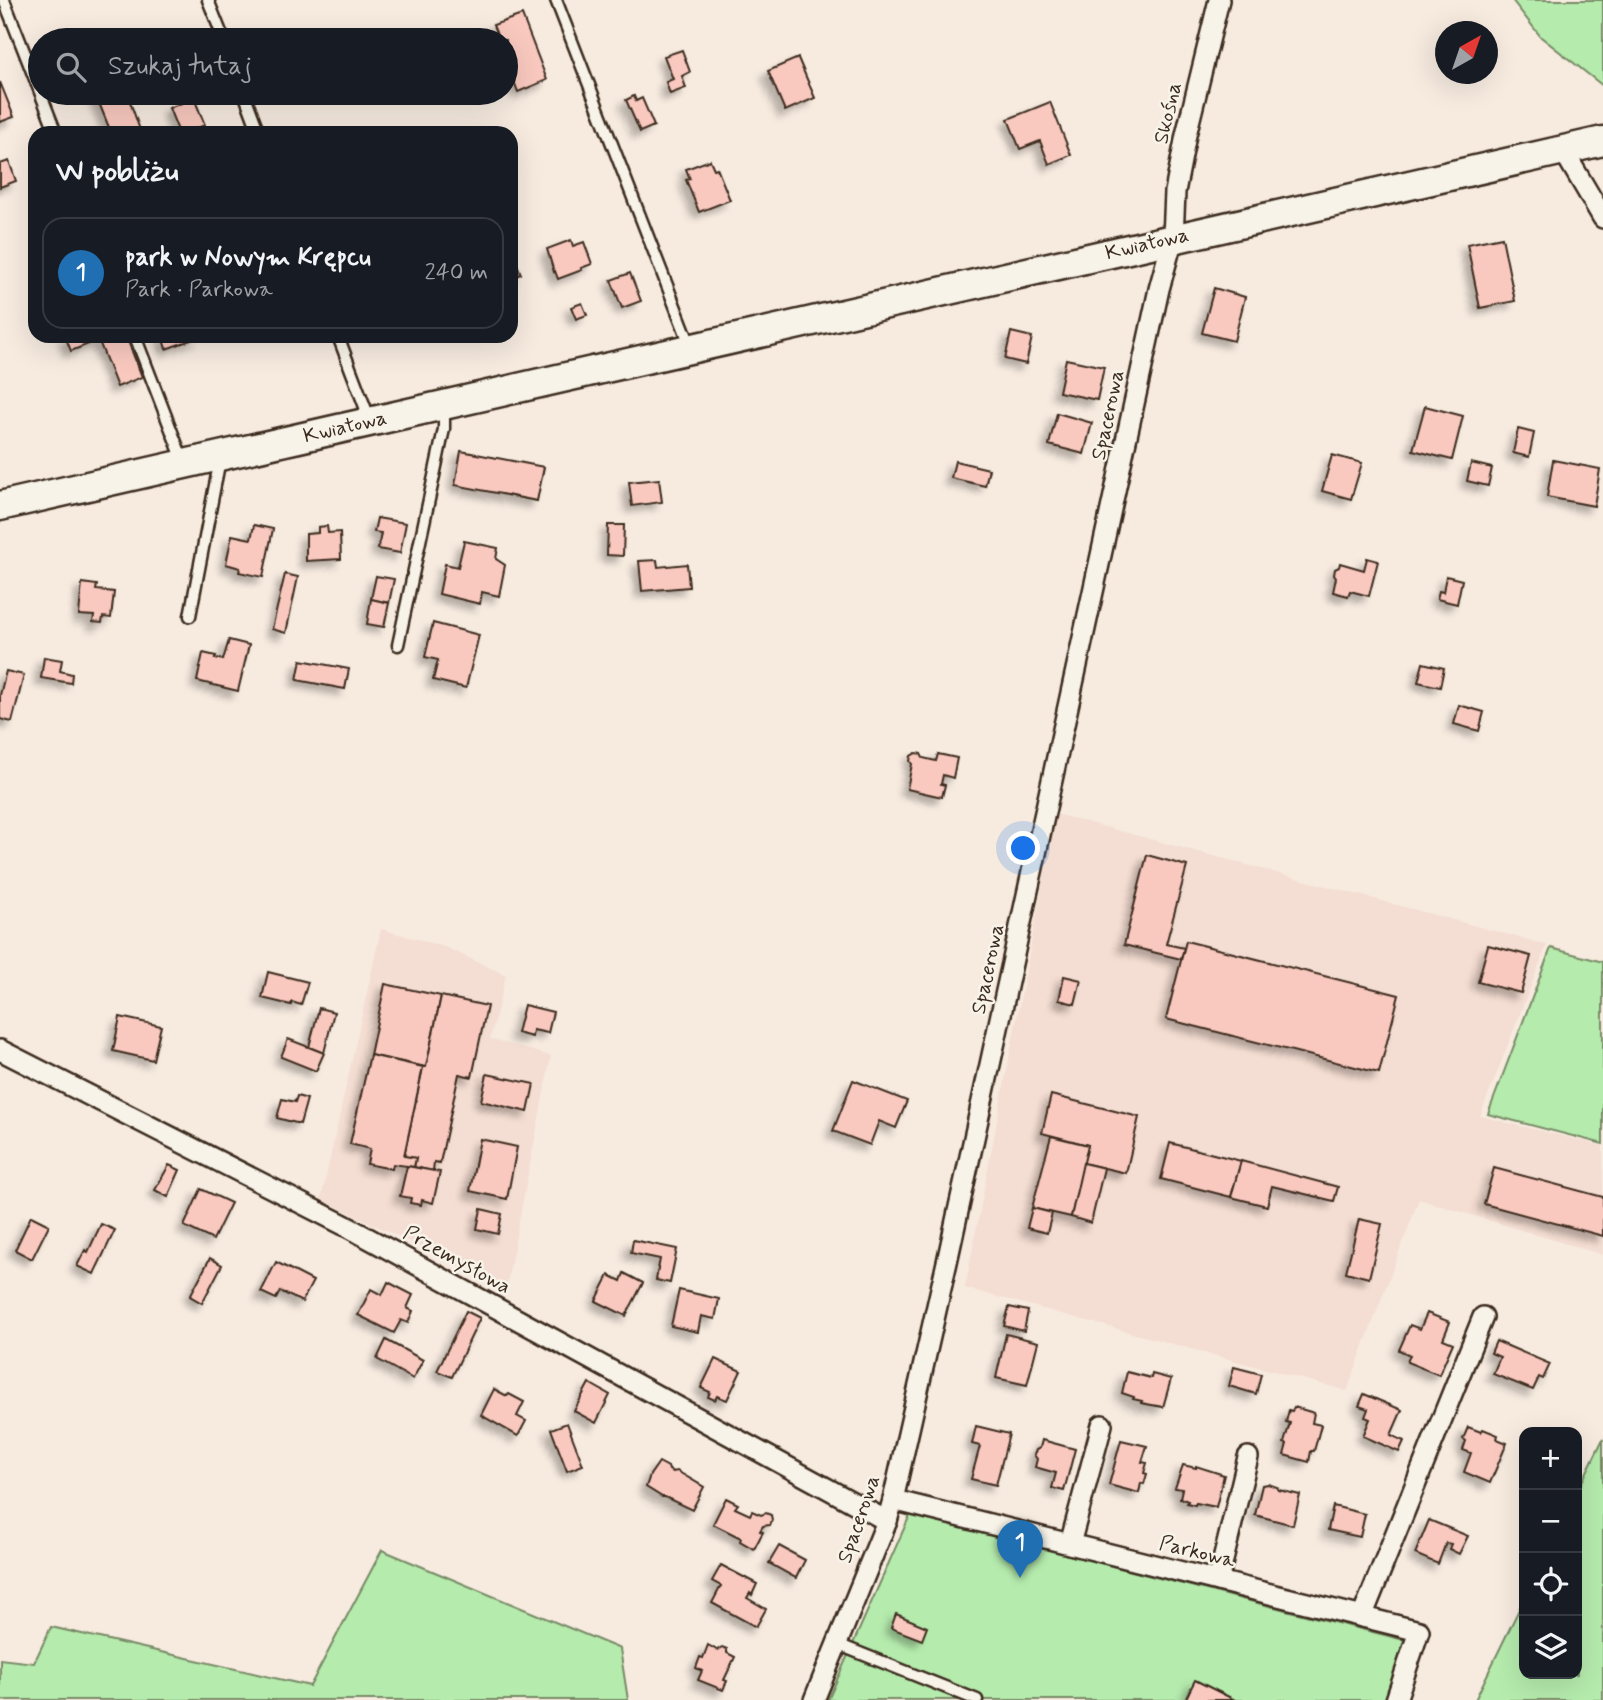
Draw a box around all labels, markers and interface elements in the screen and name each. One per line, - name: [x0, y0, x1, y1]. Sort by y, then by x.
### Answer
- north arrow: [1435, 21, 1498, 84]
- search box: [28, 28, 518, 105]
- icon: search: [52, 48, 90, 86]
- text: Szukaj tutaj: [108, 50, 252, 84]
- street label: Skośna: [1147, 79, 1189, 147]
- text: W pobliżu: [56, 152, 179, 191]
- street label: Kwiatowa: [1102, 221, 1192, 267]
- text: park w Nowym Krępcu: [125, 241, 371, 275]
- text: 1: [76, 258, 86, 288]
- text: 240 m: [424, 258, 488, 288]
- text: Park · Parkowa: [125, 275, 273, 305]
- street label: Spacerowa: [1085, 367, 1131, 463]
- street label: Kwiatowa: [300, 404, 390, 450]
- your location: [1006, 831, 1040, 865]
- street label: Spacerowa: [965, 921, 1011, 1017]
- street label: Przemysłowa: [398, 1219, 516, 1301]
- map controls: [1519, 1427, 1582, 1679]
- button: +: [1519, 1427, 1582, 1490]
- street label: Spacerowa: [831, 1471, 887, 1567]
- button: −: [1519, 1490, 1582, 1553]
- pin: 1: [997, 1520, 1043, 1578]
- street label: Parkowa: [1156, 1529, 1238, 1575]
- button: locate: [1519, 1553, 1582, 1616]
- button: layers: [1519, 1616, 1582, 1679]

